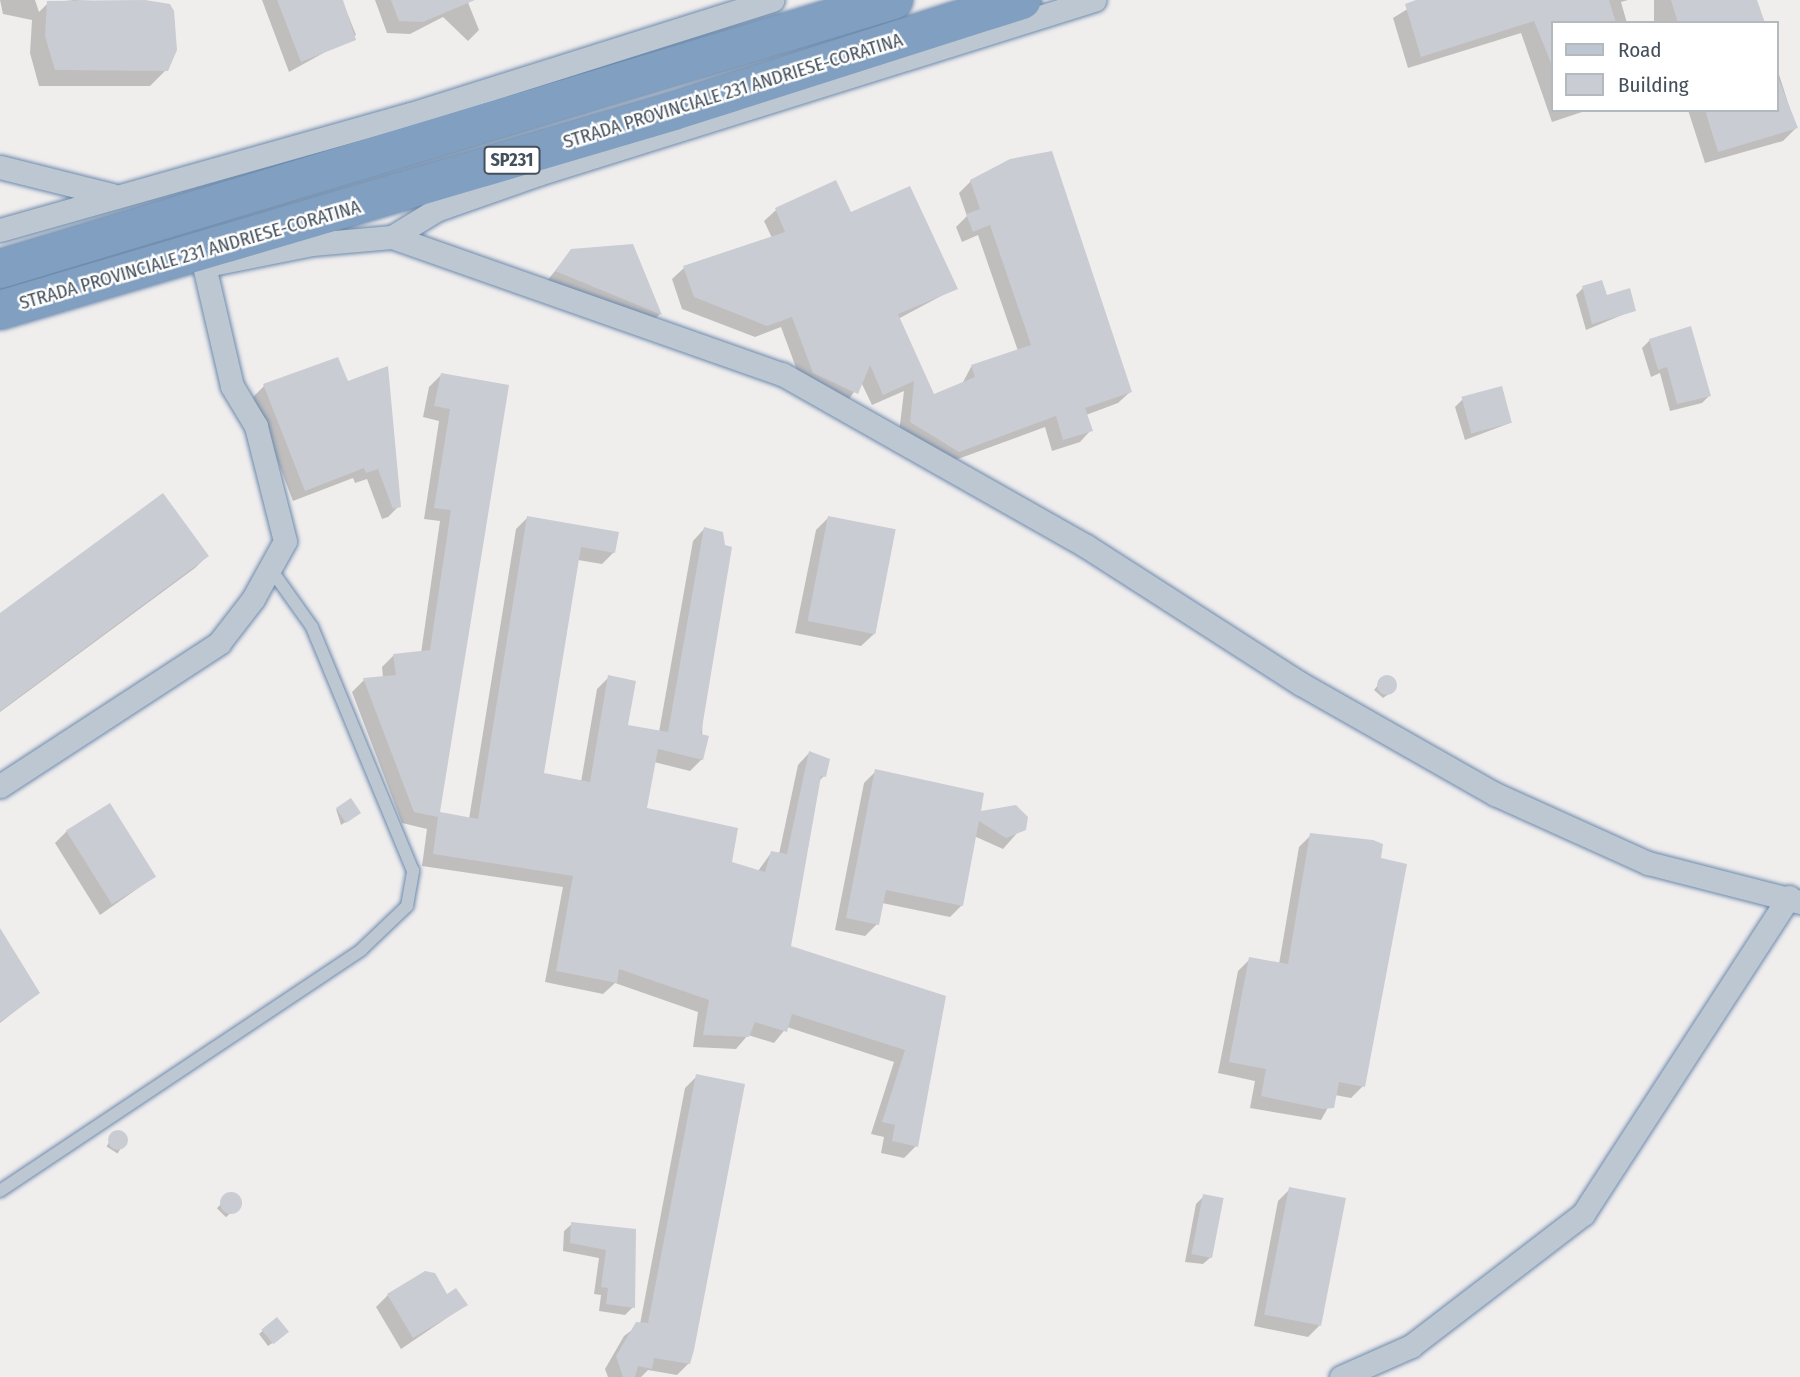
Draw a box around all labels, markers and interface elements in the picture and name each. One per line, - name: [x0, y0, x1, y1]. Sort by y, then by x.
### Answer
- legend: [1552, 21, 1779, 112]
- street label: STRADA PROVINCIALE 231 ANDRIESE-CORATINA: [560, 28, 906, 154]
- text: Road: [1618, 37, 1662, 63]
- text: Building: [1618, 72, 1689, 98]
- road number: SP231: [482, 146, 542, 174]
- street label: STRADA PROVINCIALE 231 ANDRIESE-CORATINA: [17, 195, 363, 315]

